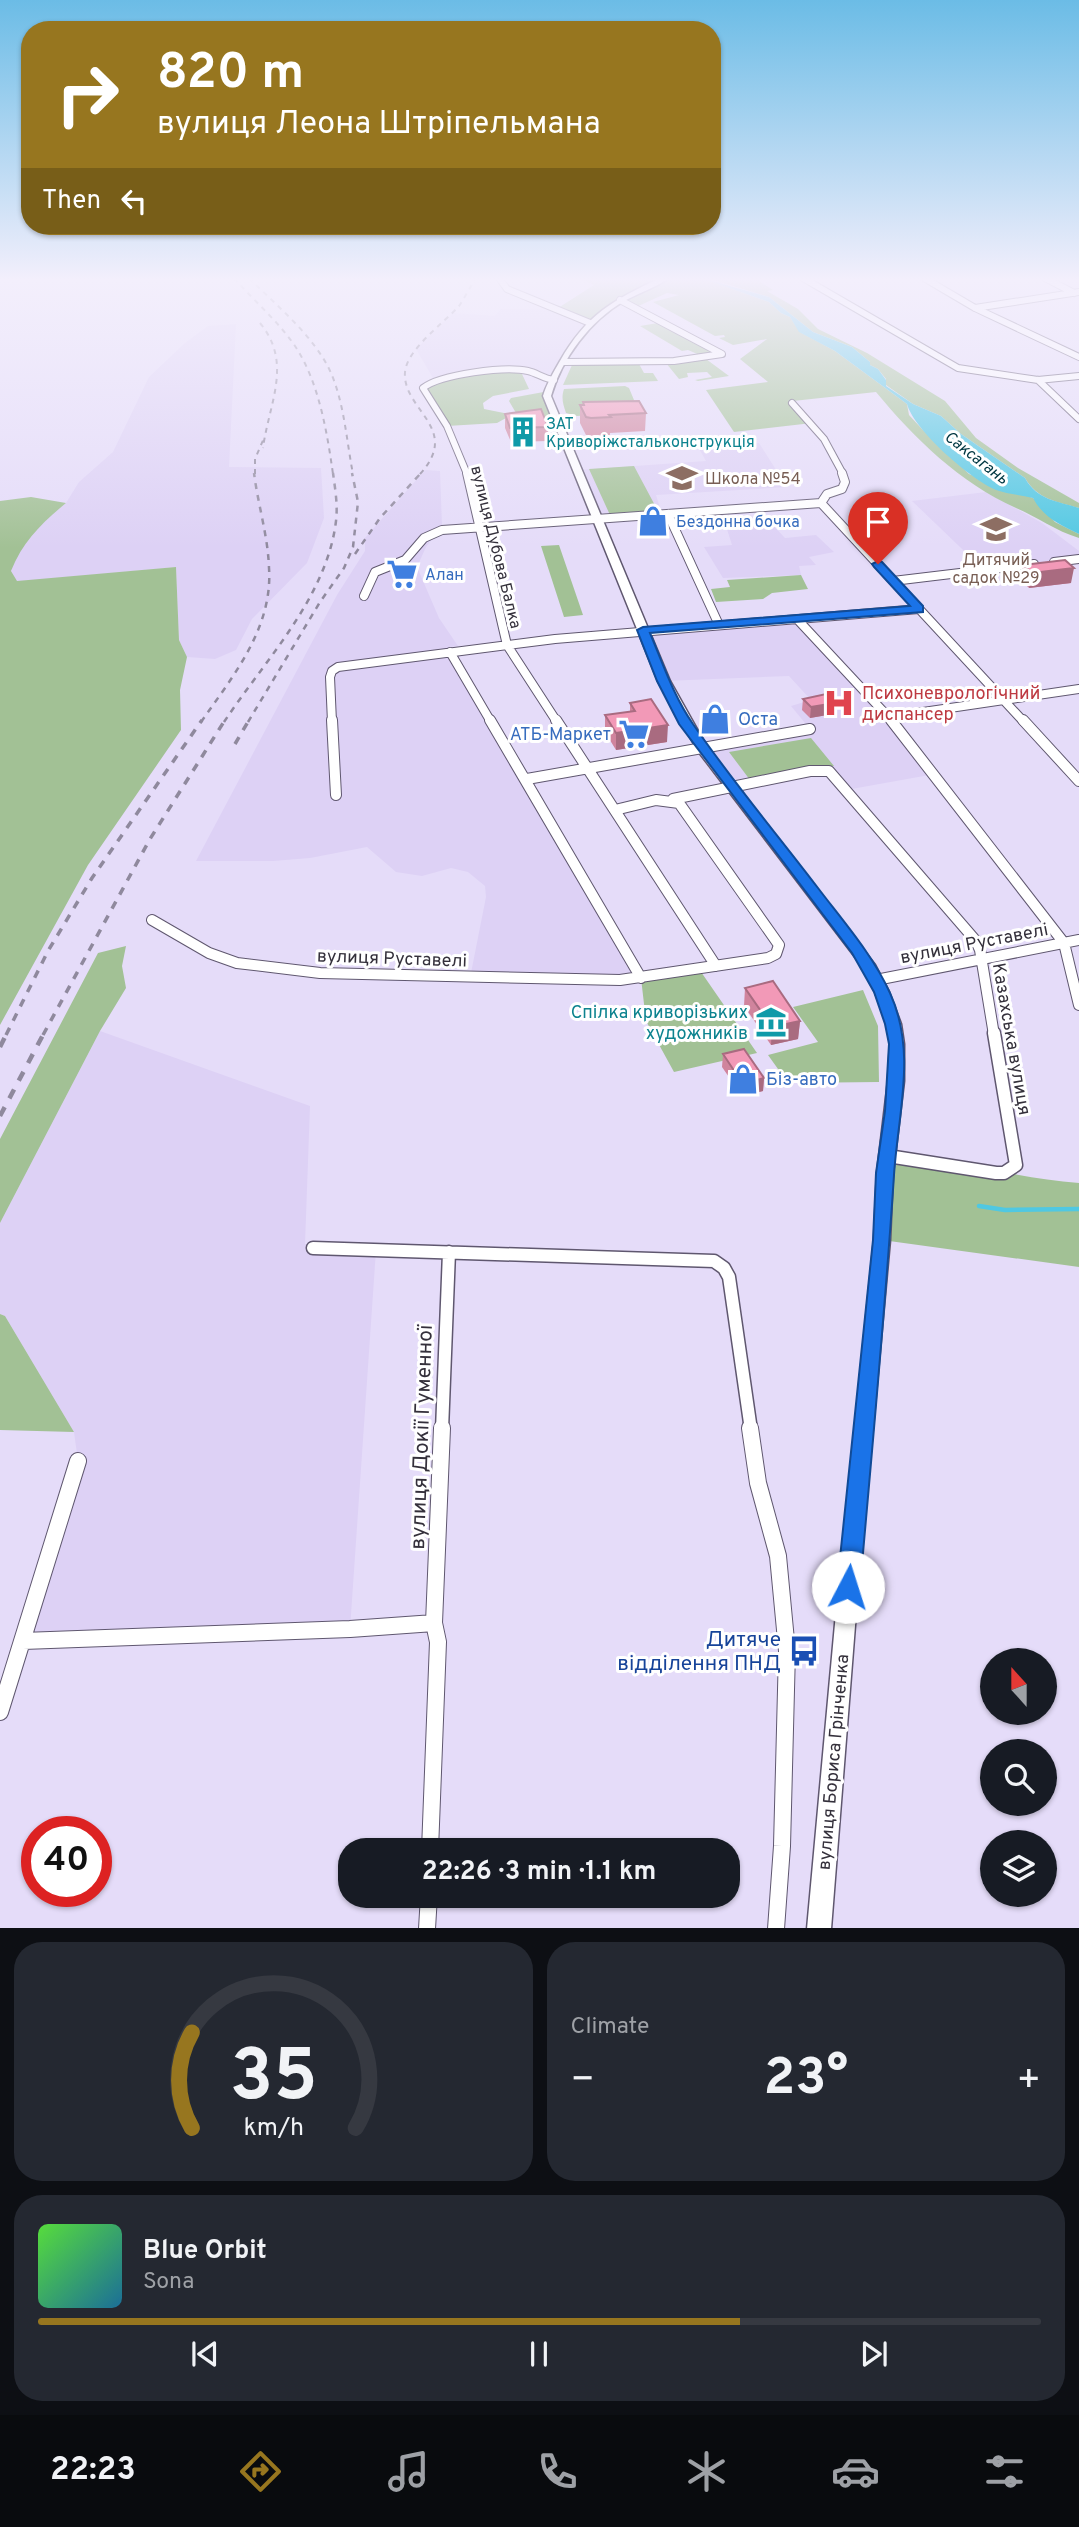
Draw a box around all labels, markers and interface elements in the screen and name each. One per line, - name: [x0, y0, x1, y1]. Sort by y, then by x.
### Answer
- text: 820 m: [157, 44, 304, 106]
- icon: right: [42, 49, 133, 140]
- text: вулиця Леона Штріпельмана: [157, 105, 601, 145]
- icon: left: [115, 182, 153, 220]
- text: Then: [42, 185, 101, 218]
- building icon: ЗАТ Криворіжстальконструкція: [506, 415, 540, 449]
- place label: ЗАТ Криворіжстальконструкція: [546, 415, 755, 453]
- water label: Саксагань: [940, 427, 1012, 490]
- school or university icon: Школа №54: [665, 461, 699, 495]
- street label: вулиця Дубова Балка: [465, 464, 525, 631]
- place label: Школа №54: [705, 470, 801, 490]
- pin: [848, 492, 908, 564]
- icon: arrive: [859, 503, 897, 541]
- shop icon: Бездонна бочка: [636, 504, 670, 538]
- school or university icon: Дитячий садок №29: [979, 512, 1013, 546]
- place label: Бездонна бочка: [676, 513, 800, 533]
- place label: Дитячий садок №29: [952, 551, 1040, 589]
- supermarket icon: Алан: [385, 557, 419, 591]
- place label: Алан: [425, 566, 464, 586]
- place label: Психоневрологічний диспансер: [862, 683, 1040, 727]
- hospital icon: Психоневрологічний диспансер: [822, 686, 856, 720]
- shop icon: Оста: [698, 702, 732, 736]
- place label: Оста: [738, 709, 778, 732]
- supermarket icon: АТБ-Маркет: [617, 717, 651, 751]
- place label: АТБ-Маркет: [510, 724, 611, 747]
- street label: вулиця Руставелі: [898, 919, 1050, 970]
- street label: вулиця Руставелі: [316, 945, 467, 974]
- street label: Казахська вулиця: [986, 961, 1035, 1117]
- place label: Спілка криворізьких художників: [571, 1002, 748, 1046]
- museum icon: Спілка криворізьких художників: [754, 1005, 788, 1039]
- shop icon: Біз-авто: [726, 1062, 760, 1096]
- place label: Біз-авто: [766, 1069, 837, 1092]
- street label: вулиця Докії Гуменної: [405, 1324, 440, 1550]
- position arrow: [811, 1550, 885, 1624]
- place label: Дитяче відділення ПНД: [617, 1627, 781, 1678]
- bus stop icon: Дитяче відділення ПНД: [787, 1634, 821, 1668]
- north arrow: [980, 1648, 1057, 1726]
- map controls: [980, 1648, 1057, 1907]
- street label: вулиця Бориса Грінченка: [814, 1653, 855, 1871]
- button: search: [980, 1739, 1057, 1816]
- speed limit sign: 40: [21, 1816, 112, 1907]
- button: layers: [980, 1830, 1057, 1907]
- text: 22:26 · 3 min · 1.1 km: [422, 1856, 656, 1889]
- text: Climate: [571, 2013, 649, 2042]
- text: 35: [229, 2034, 317, 2126]
- text: 23°: [763, 2047, 848, 2113]
- text: −: [571, 2057, 595, 2106]
- text: +: [1016, 2057, 1041, 2106]
- text: km/h: [243, 2112, 304, 2144]
- text: Blue Orbit: [143, 2235, 267, 2268]
- text: Sona: [143, 2268, 194, 2297]
- icon: previous: [186, 2335, 224, 2373]
- icon: pause: [520, 2335, 558, 2373]
- icon: next: [855, 2335, 893, 2373]
- icon: directions: [236, 2447, 285, 2496]
- icon: music: [384, 2447, 433, 2496]
- icon: phone: [533, 2447, 582, 2496]
- icon: climate: [682, 2447, 731, 2496]
- icon: car: [831, 2447, 880, 2496]
- icon: filters: [980, 2447, 1029, 2496]
- text: 22:23: [50, 2451, 136, 2491]

